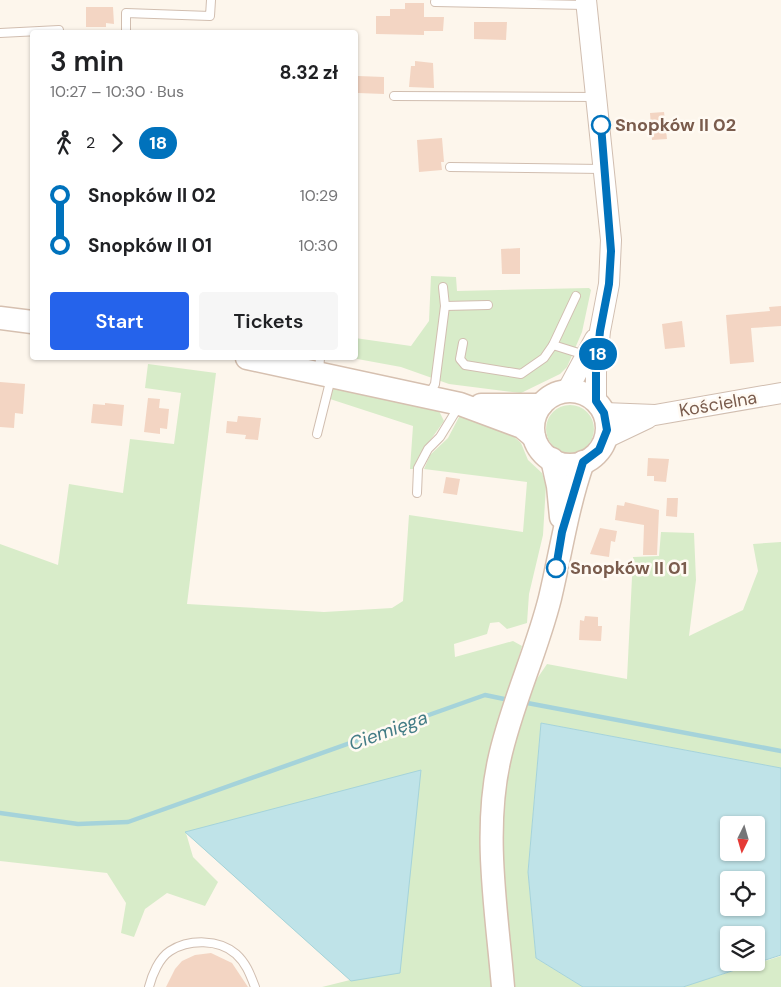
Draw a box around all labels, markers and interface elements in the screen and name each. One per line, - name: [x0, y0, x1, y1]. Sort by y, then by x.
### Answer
- text: 3 min: [50, 43, 124, 80]
- text: 8.32 zł: [279, 60, 338, 85]
- text: 10:27 – 10:30 · Bus: [50, 81, 184, 102]
- place label: Snopków II 02: [615, 113, 736, 137]
- marker: Snopków II 02: [591, 115, 611, 135]
- icon: walk: [50, 129, 78, 157]
- icon: forward: [103, 129, 131, 157]
- text: 18: [149, 131, 167, 155]
- text: 2: [86, 132, 95, 153]
- text: Snopków II 02: [88, 183, 216, 208]
- text: 10:29: [300, 185, 338, 206]
- text: Snopków II 01: [88, 233, 212, 258]
- text: 10:30: [298, 235, 338, 256]
- button: Start: [50, 292, 189, 350]
- button: Tickets: [199, 292, 338, 350]
- line badge: 18: [576, 338, 620, 370]
- text: 18: [589, 342, 607, 366]
- street label: Kościelna: [677, 385, 759, 423]
- place label: Snopków II 01: [570, 556, 687, 580]
- marker: Snopków II 01: [546, 558, 566, 578]
- water label: Ciemięga: [345, 705, 431, 756]
- north arrow: [720, 816, 765, 861]
- map controls: [720, 816, 765, 971]
- button: locate: [720, 871, 765, 916]
- button: layers: [720, 926, 765, 971]

